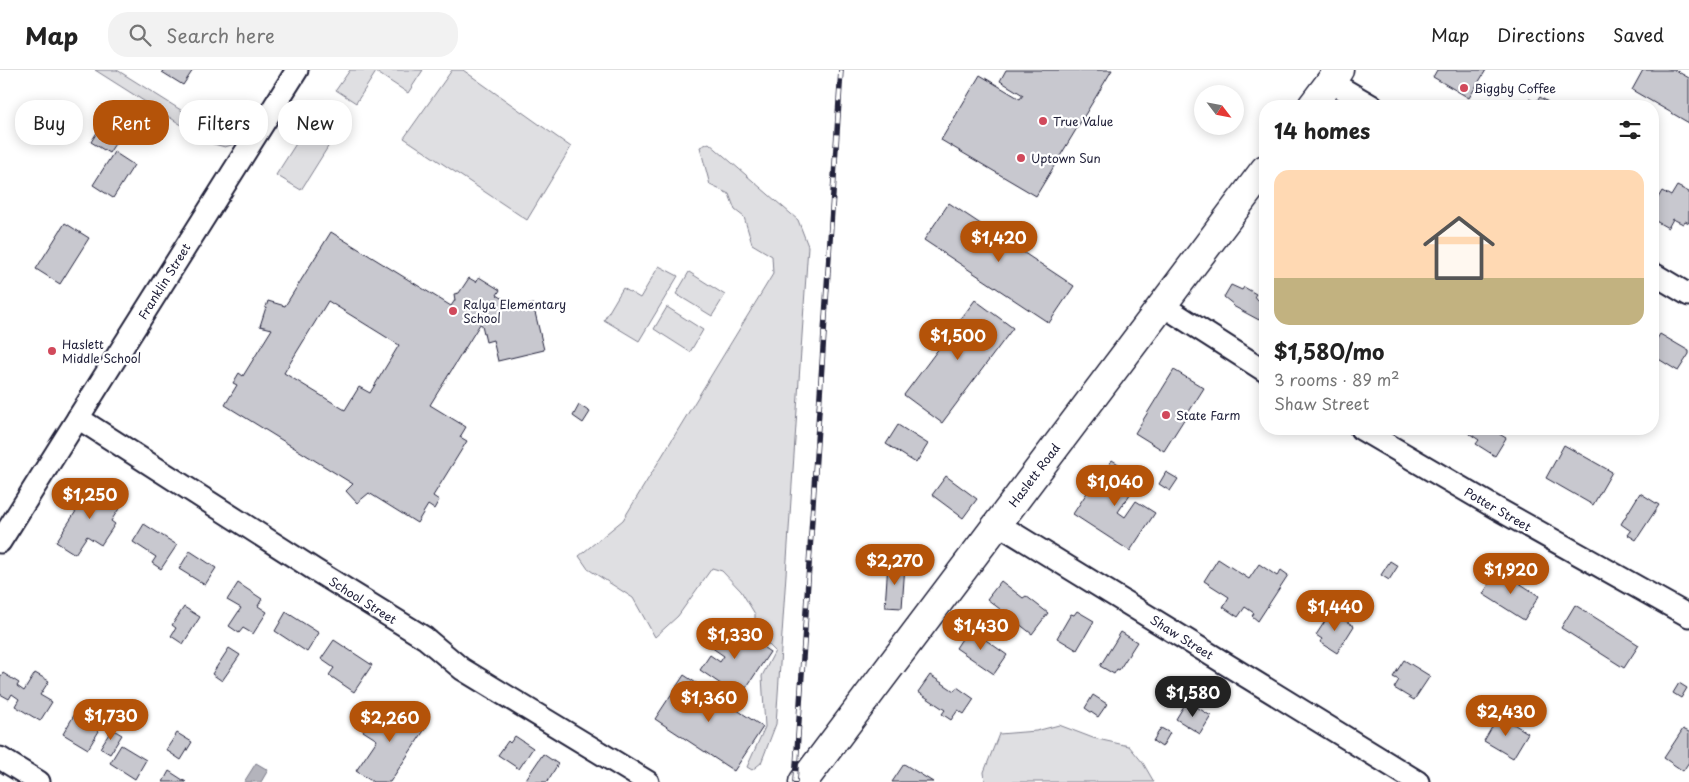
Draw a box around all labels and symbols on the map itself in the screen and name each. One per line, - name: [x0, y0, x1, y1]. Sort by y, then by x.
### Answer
- place label: Biggby Coffee: [1474, 79, 1556, 97]
- marker: Biggby Coffee: [1458, 82, 1470, 94]
- north arrow: [1194, 85, 1244, 135]
- place label: True Value: [1053, 112, 1114, 130]
- marker: True Value: [1037, 115, 1049, 127]
- place label: Uptown Sun: [1031, 149, 1101, 167]
- marker: Uptown Sun: [1015, 152, 1027, 164]
- pin: $1,420: [958, 220, 1040, 263]
- street label: Franklin Street: [133, 239, 195, 323]
- place label: Ralya Elementary School: [463, 295, 566, 327]
- marker: Ralya Elementary School: [447, 305, 459, 317]
- pin: $1,500: [917, 318, 999, 361]
- place label: Haslett Middle School: [62, 335, 141, 367]
- marker: Haslett Middle School: [46, 345, 58, 357]
- place label: State Farm: [1176, 406, 1240, 424]
- marker: State Farm: [1160, 409, 1172, 421]
- street label: Haslett Road: [1004, 439, 1064, 511]
- pin: $1,040: [1074, 464, 1156, 507]
- pin: $1,250: [49, 478, 131, 520]
- street label: Potter Street: [1461, 483, 1535, 535]
- pin: $2,270: [854, 544, 936, 586]
- pin: $1,920: [1470, 552, 1552, 595]
- street label: School Street: [326, 572, 400, 628]
- pin: $1,440: [1294, 590, 1376, 632]
- pin: $1,430: [940, 608, 1022, 651]
- street label: Shaw Street: [1147, 610, 1217, 664]
- pin: $1,330: [694, 618, 776, 660]
- pin: $1,580: [1152, 676, 1234, 718]
- pin: $1,360: [668, 680, 750, 723]
- pin: $2,430: [1465, 694, 1547, 737]
- pin: $1,730: [70, 698, 152, 741]
- pin: $2,260: [349, 700, 431, 743]

